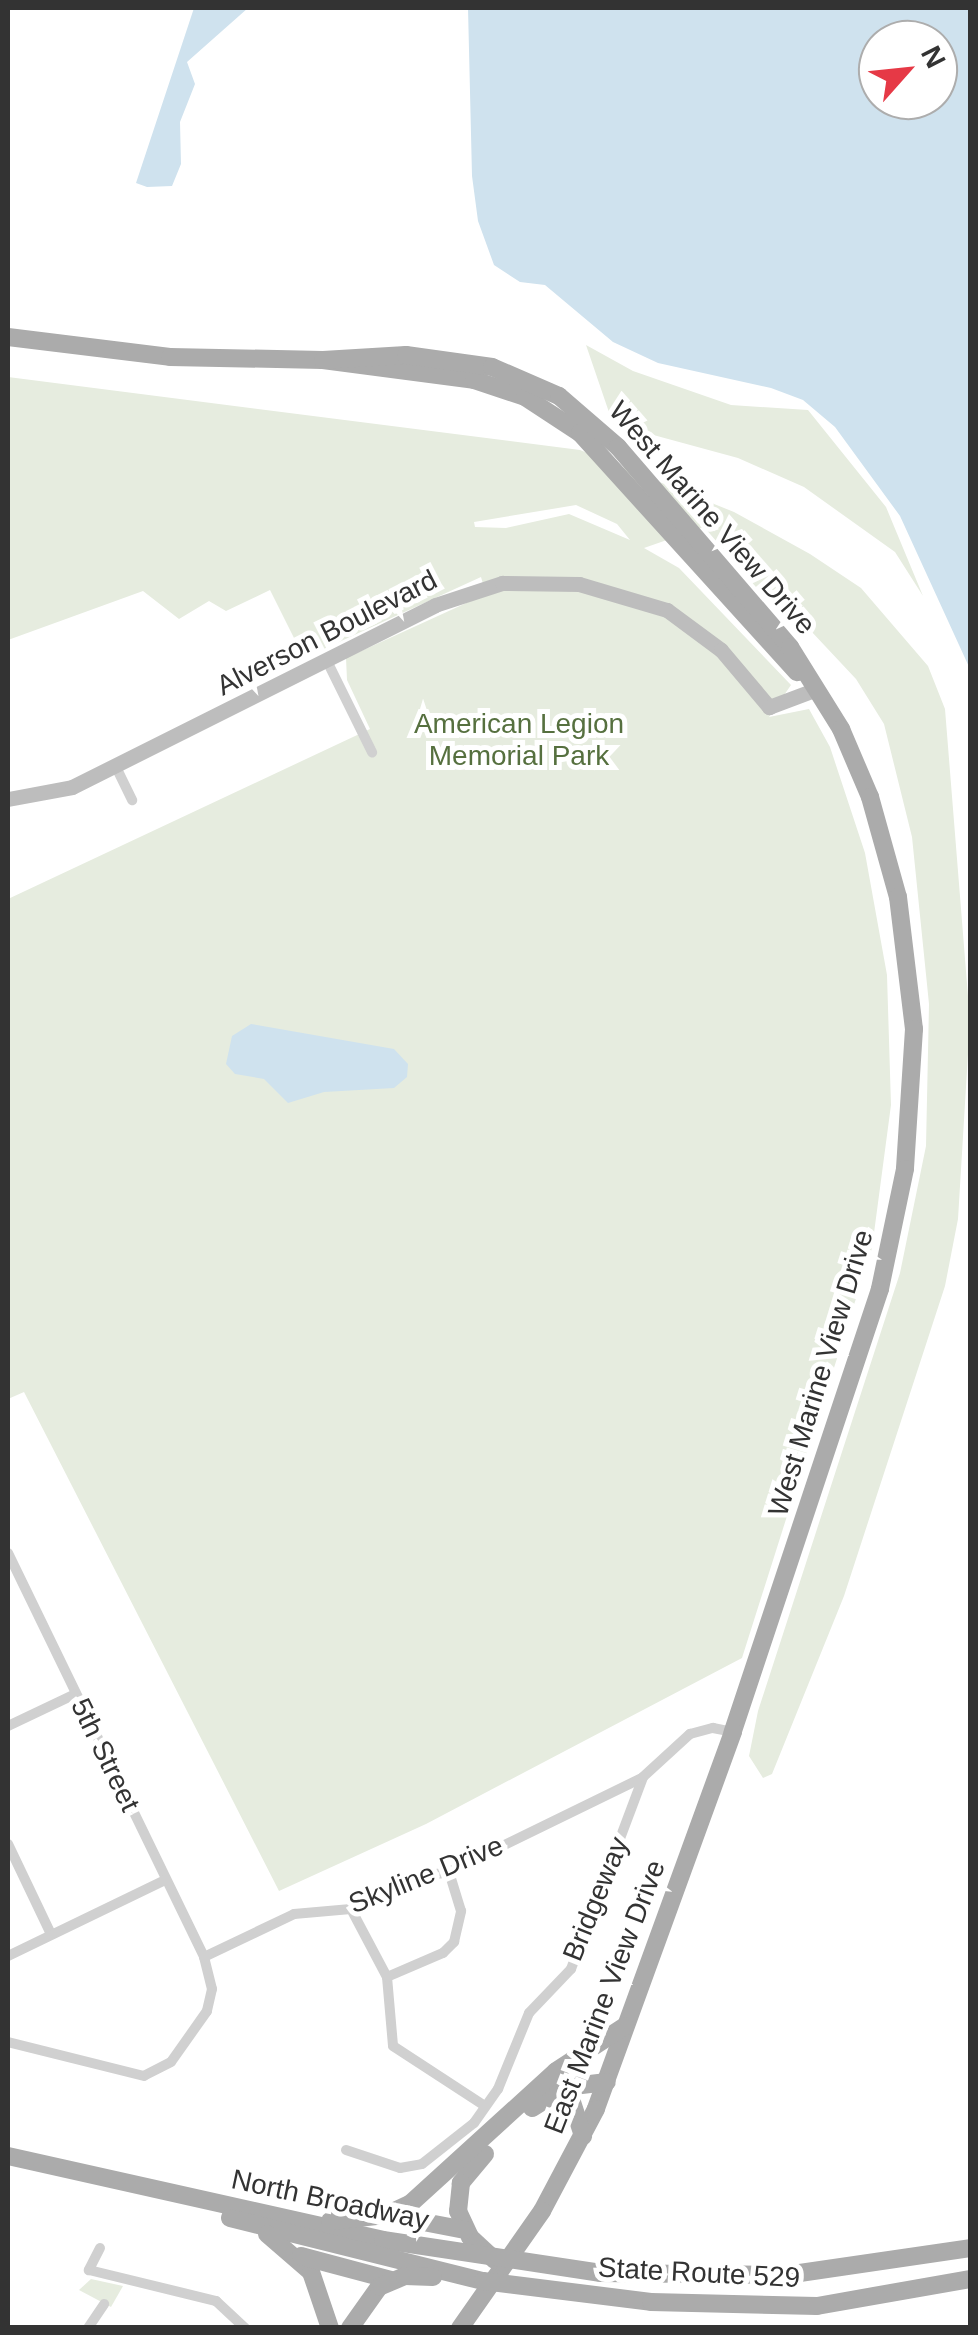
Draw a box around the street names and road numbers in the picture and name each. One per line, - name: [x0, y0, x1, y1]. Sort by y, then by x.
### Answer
- street label: West Marine View Drive: [602, 395, 822, 641]
- street label: Alverson Boulevard: [211, 563, 443, 703]
- street label: West Marine View Drive: [761, 1226, 881, 1520]
- street label: 5th Street: [63, 1693, 147, 1817]
- street label: Skyline Drive: [344, 1829, 508, 1921]
- street label: Bridgeway: [556, 1832, 636, 1966]
- street label: East Marine View Drive: [537, 1855, 673, 2139]
- street label: North Broadway: [228, 2163, 432, 2237]
- street label: State Route 529: [597, 2251, 801, 2295]

